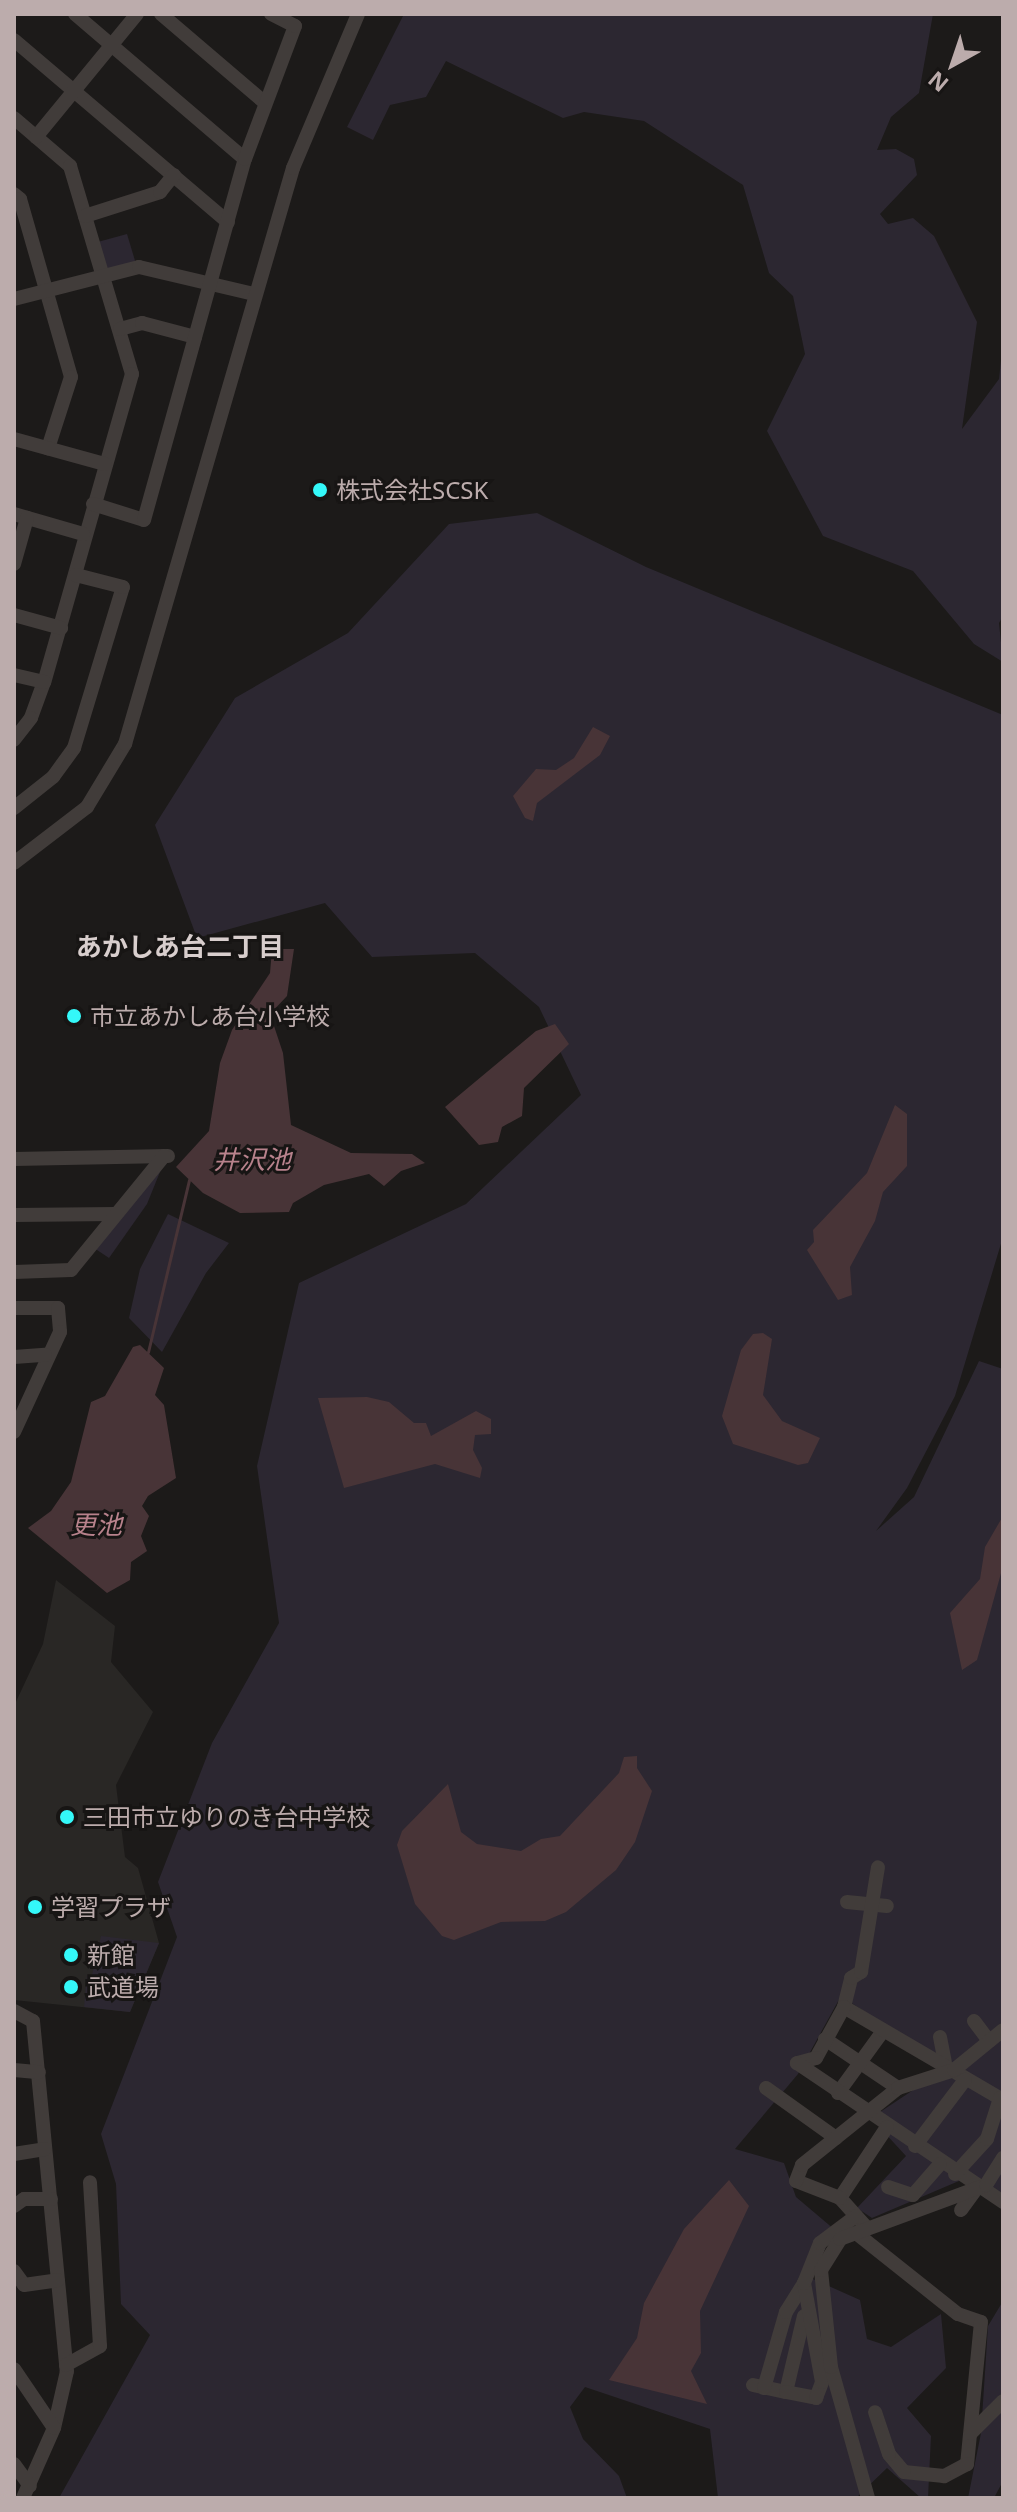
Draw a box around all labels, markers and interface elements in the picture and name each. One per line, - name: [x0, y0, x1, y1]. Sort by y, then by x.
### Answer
- north arrow: [913, 24, 993, 104]
- text: N: [921, 65, 954, 100]
- place label: 株式会社SCSK: [336, 476, 488, 504]
- marker: 株式会社SCSK: [311, 481, 329, 499]
- district label: あかしあ台二丁目: [76, 931, 284, 963]
- place label: 市立あかしあ台小学校: [90, 1002, 330, 1030]
- marker: 市立あかしあ台小学校: [65, 1007, 83, 1025]
- water label: 井沢池: [213, 1144, 291, 1176]
- water label: 更池: [70, 1509, 122, 1541]
- place label: 三田市立ゆりのき台中学校: [83, 1803, 371, 1831]
- marker: 三田市立ゆりのき台中学校: [58, 1808, 76, 1826]
- place label: 学習プラザ: [51, 1893, 171, 1921]
- marker: 学習プラザ: [26, 1898, 44, 1916]
- place label: 新館: [87, 1941, 135, 1969]
- marker: 新館: [62, 1946, 80, 1964]
- place label: 武道場: [87, 1973, 159, 2001]
- marker: 武道場: [62, 1978, 80, 1996]

